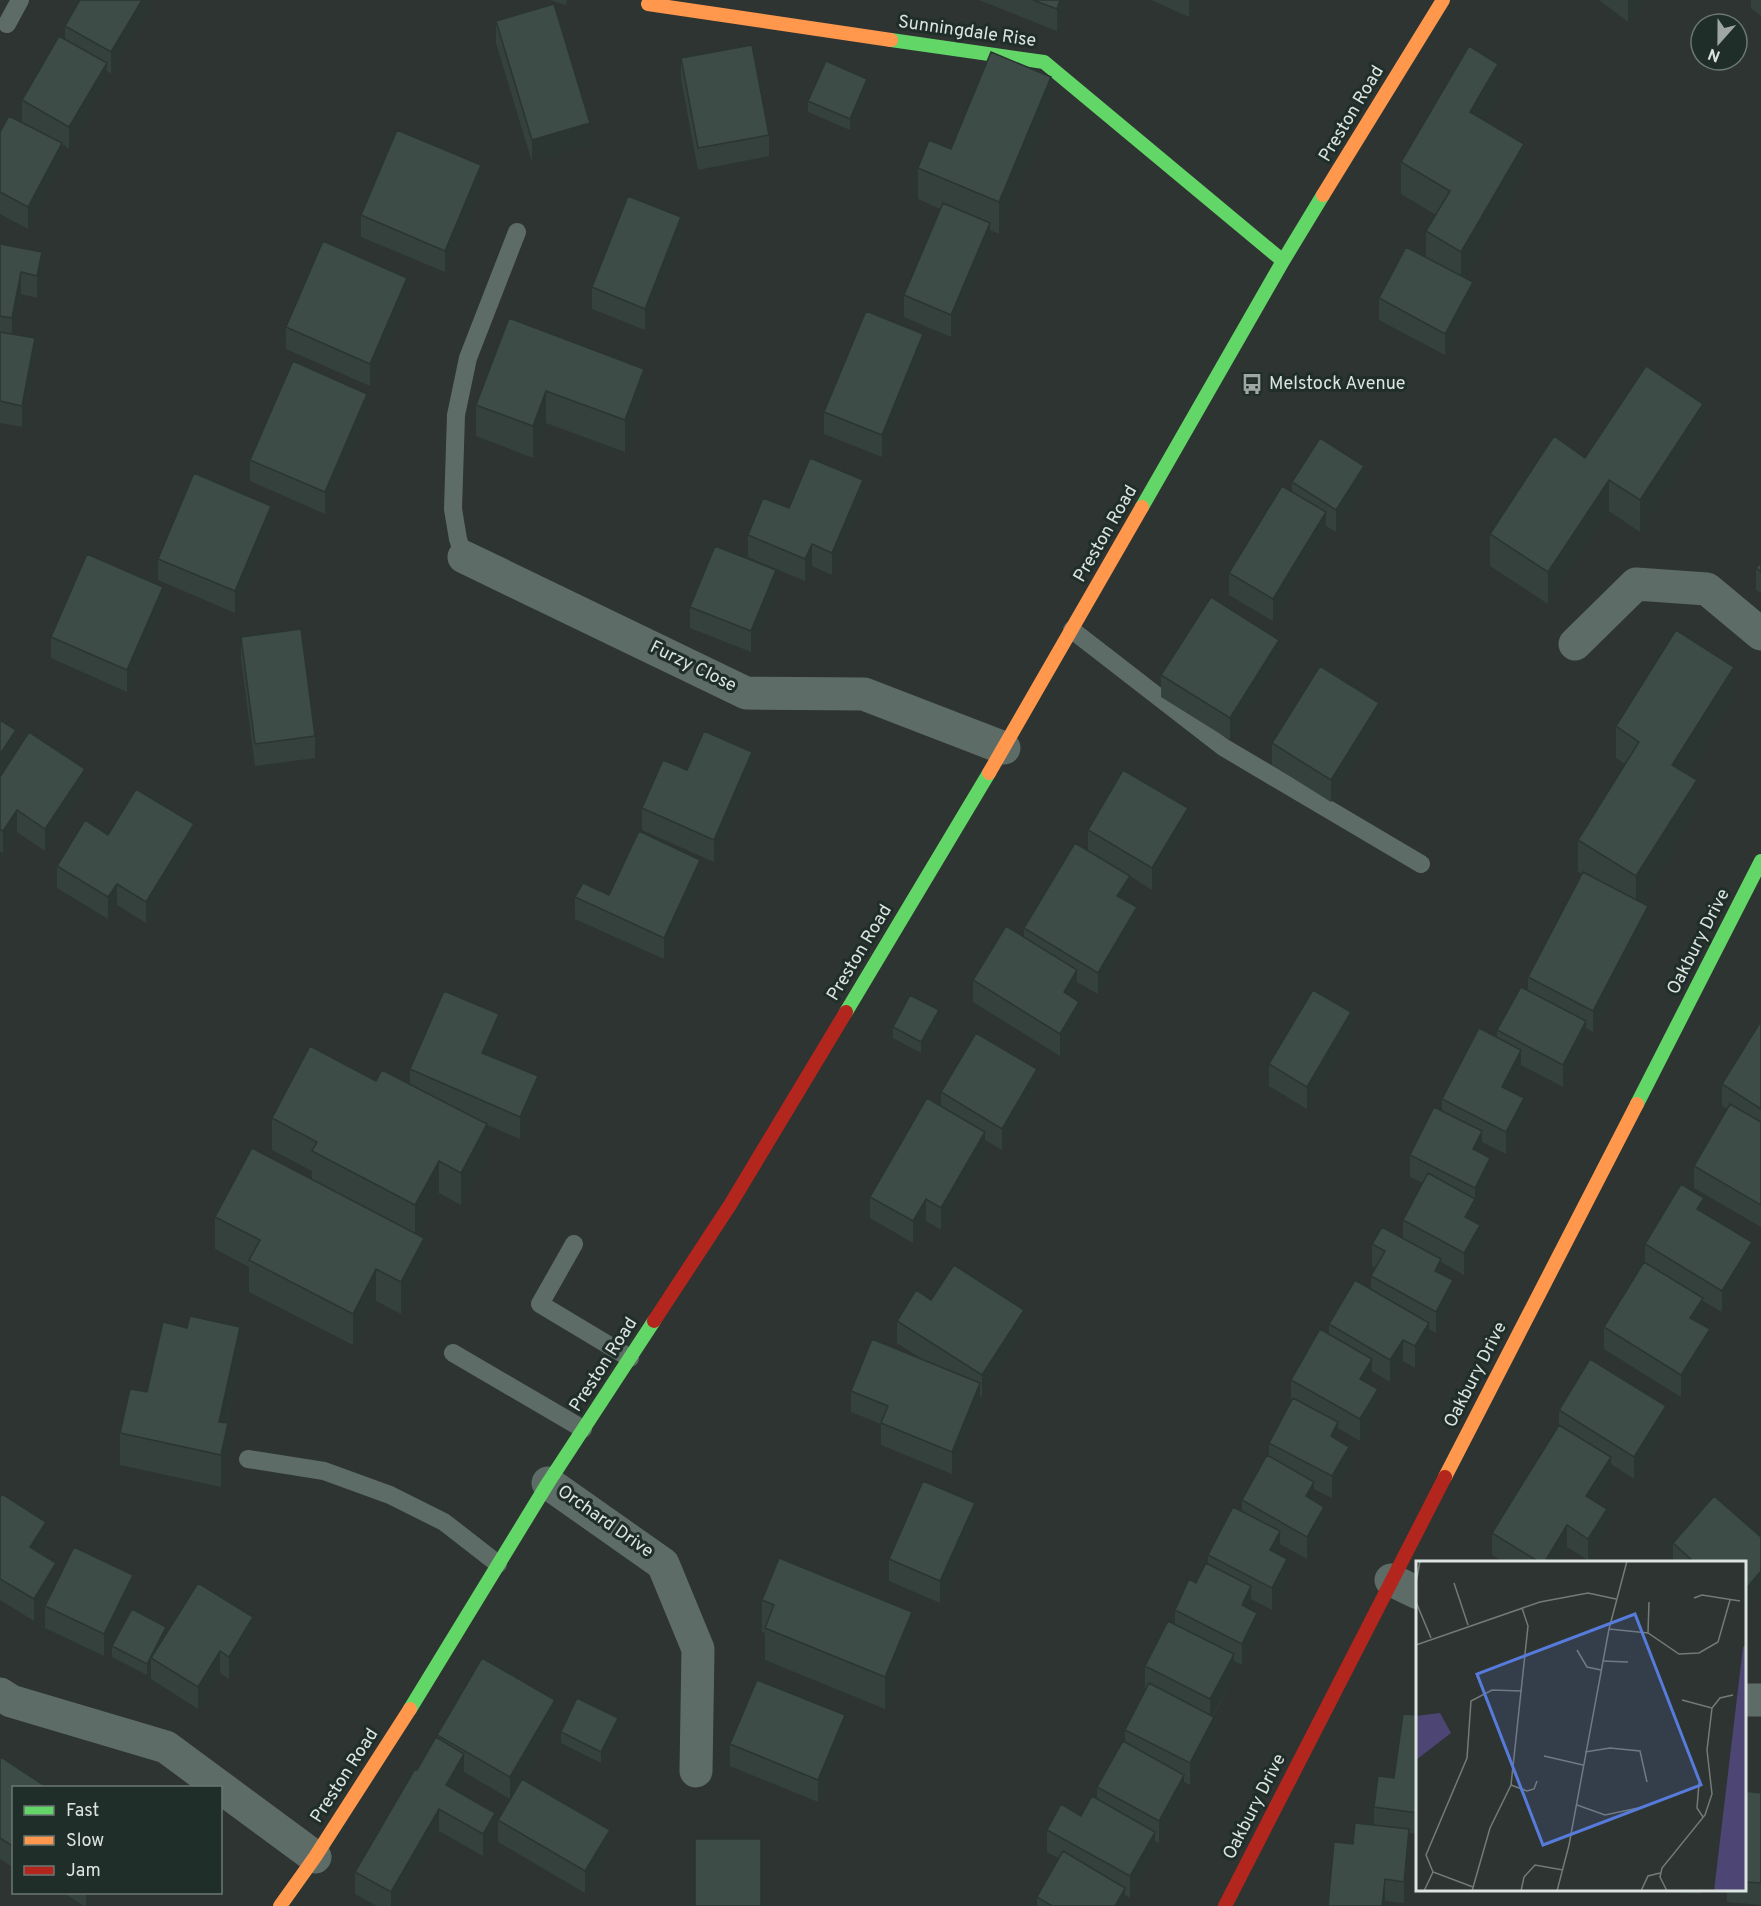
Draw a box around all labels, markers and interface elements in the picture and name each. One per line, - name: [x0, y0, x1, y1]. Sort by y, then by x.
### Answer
- street label: Sunningdale Rise: [896, 11, 1038, 53]
- north arrow: [1689, 12, 1749, 72]
- text: N: [1705, 43, 1723, 66]
- street label: Preston Road: [1314, 62, 1390, 166]
- bus stop icon: Melstock Avenue: [1240, 372, 1264, 396]
- place label: Melstock Avenue: [1269, 373, 1405, 396]
- street label: Preston Road: [1069, 481, 1143, 587]
- street label: Furzy Close: [646, 636, 740, 698]
- street label: Oakbury Drive: [1662, 885, 1736, 999]
- street label: Preston Road: [822, 901, 898, 1005]
- street label: Preston Road: [565, 1313, 643, 1417]
- street label: Oakbury Drive: [1439, 1318, 1513, 1432]
- street label: Orchard Drive: [552, 1480, 658, 1564]
- inset map: [1416, 1561, 1746, 1891]
- street label: Preston Road: [306, 1724, 384, 1828]
- street label: Oakbury Drive: [1218, 1750, 1292, 1864]
- legend: [12, 1786, 222, 1894]
- text: Fast: [66, 1800, 99, 1823]
- text: Slow: [66, 1830, 104, 1853]
- text: Jam: [66, 1860, 101, 1883]

